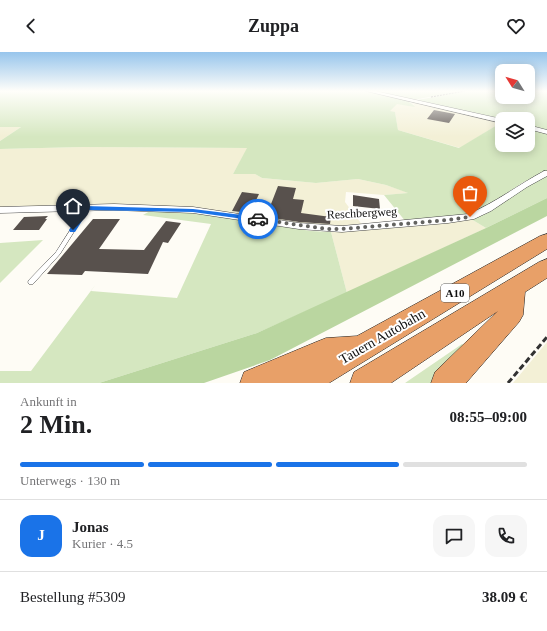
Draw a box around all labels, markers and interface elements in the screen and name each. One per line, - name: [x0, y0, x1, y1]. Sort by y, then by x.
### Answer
- icon: back: [20, 15, 42, 37]
- icon: heart: [505, 15, 527, 37]
- text: Zuppa: [248, 16, 299, 36]
- north arrow: [495, 64, 535, 104]
- map controls: [495, 64, 535, 152]
- button: layers: [495, 112, 535, 152]
- pin: [453, 176, 487, 217]
- icon: bag: [459, 182, 481, 204]
- pin: [56, 189, 90, 230]
- icon: home: [62, 195, 84, 217]
- courier: [238, 199, 278, 239]
- street label: Reschbergweg: [326, 204, 398, 222]
- icon: car: [247, 208, 269, 230]
- road number: A10: [441, 284, 469, 302]
- street label: Tauern Autobahn: [337, 306, 428, 367]
- text: Ankunft in: [20, 394, 77, 409]
- text: 08:55–09:00: [450, 409, 527, 425]
- text: 2 Min.: [20, 410, 92, 439]
- text: Unterwegs · 130 m: [20, 473, 120, 488]
- button: chat: [433, 515, 475, 557]
- button: phone: [485, 515, 527, 557]
- text: Jonas: [72, 519, 109, 535]
- text: J: [37, 527, 45, 543]
- text: Kurier · 4.5: [72, 536, 133, 551]
- text: Bestellung #5309: [20, 589, 125, 605]
- text: 38.09 €: [482, 589, 527, 605]

